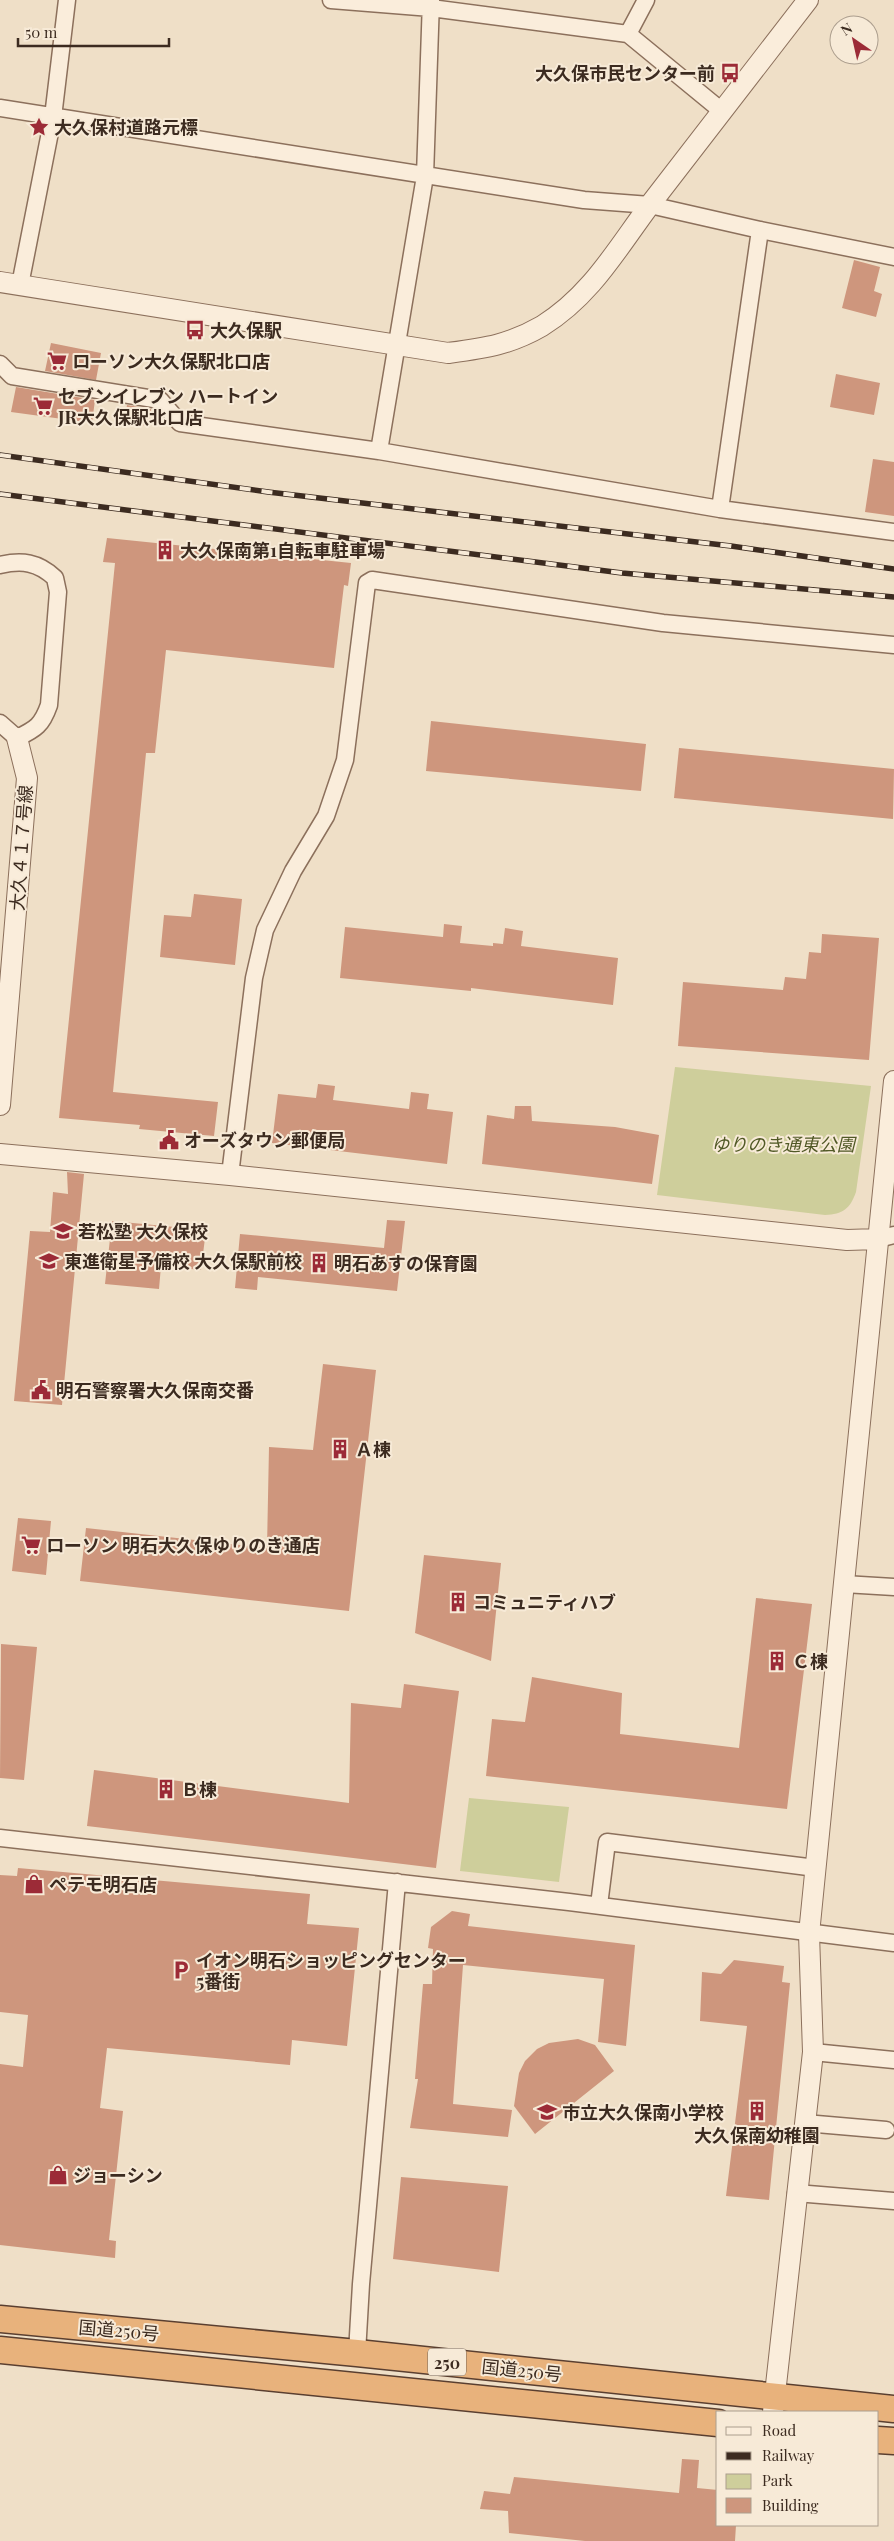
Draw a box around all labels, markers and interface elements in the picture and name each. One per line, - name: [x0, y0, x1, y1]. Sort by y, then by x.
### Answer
- scale bar: [18, 15, 169, 47]
- north arrow: [829, 15, 879, 65]
- text: N: [837, 18, 856, 40]
- text: 50 m: [25, 22, 58, 42]
- place label: 大久保市民センター前: [535, 61, 715, 85]
- bus stop icon: 大久保市民センター前: [719, 62, 741, 84]
- place label: 大久保村道路元標: [54, 115, 198, 139]
- place icon: 大久保村道路元標: [28, 116, 50, 138]
- place label: 大久保駅: [210, 318, 282, 342]
- bus stop icon: 大久保駅: [184, 319, 206, 341]
- place label: ローソン大久保駅北口店: [72, 349, 270, 373]
- supermarket icon: ローソン大久保駅北口店: [46, 350, 68, 372]
- place label: セブンイレブン ハートイン JR大久保駅北口店: [57, 384, 278, 429]
- supermarket icon: セブンイレブン ハートイン JR大久保駅北口店: [32, 395, 54, 417]
- place label: 大久保南第1自転車駐車場: [180, 538, 385, 562]
- building icon: 大久保南第1自転車駐車場: [154, 539, 176, 561]
- street label: 大久４１７号線: [5, 784, 37, 912]
- place label: オーズタウン郵便局: [184, 1128, 345, 1152]
- public building icon: オーズタウン郵便局: [158, 1129, 180, 1151]
- park label: ゆりのき通東公園: [711, 1132, 858, 1156]
- place label: 若松塾 大久保校: [78, 1219, 208, 1243]
- school or university icon: 若松塾 大久保校: [52, 1220, 74, 1242]
- place label: 東進衛星予備校 大久保駅前校: [64, 1249, 302, 1273]
- school or university icon: 東進衛星予備校 大久保駅前校: [38, 1250, 60, 1272]
- place label: 明石あすの保育園: [334, 1251, 478, 1275]
- building icon: 明石あすの保育園: [308, 1252, 330, 1274]
- place label: 明石警察署大久保南交番: [56, 1378, 254, 1402]
- public building icon: 明石警察署大久保南交番: [30, 1379, 52, 1401]
- place label: Ａ棟: [355, 1437, 391, 1461]
- building icon: Ａ棟: [329, 1438, 351, 1460]
- place label: ローソン 明石大久保ゆりのき通店: [46, 1533, 320, 1557]
- supermarket icon: ローソン 明石大久保ゆりのき通店: [20, 1534, 42, 1556]
- place label: コミュニティハブ: [473, 1590, 616, 1614]
- building icon: コミュニティハブ: [447, 1591, 469, 1613]
- place label: Ｃ棟: [792, 1649, 828, 1673]
- building icon: Ｃ棟: [766, 1650, 788, 1672]
- place label: Ｂ棟: [181, 1777, 217, 1801]
- building icon: Ｂ棟: [155, 1778, 177, 1800]
- place label: ペテモ明石店: [49, 1872, 157, 1896]
- shop icon: ペテモ明石店: [23, 1873, 45, 1895]
- place label: イオン明石ショッピングセンター 5番街: [196, 1948, 466, 1993]
- parking icon: イオン明石ショッピングセンター 5番街: [170, 1959, 192, 1981]
- place label: 市立大久保南小学校: [562, 2100, 724, 2124]
- building icon: 大久保南幼稚園: [746, 2100, 768, 2122]
- school or university icon: 市立大久保南小学校: [536, 2101, 558, 2123]
- place label: 大久保南幼稚園: [694, 2123, 820, 2147]
- place label: ジョーシン: [73, 2163, 163, 2187]
- shop icon: ジョーシン: [47, 2164, 69, 2186]
- street label: 国道250号: [78, 2315, 160, 2345]
- road number: 250: [428, 2348, 466, 2376]
- street label: 国道250号: [481, 2354, 563, 2386]
- legend: [716, 2411, 879, 2526]
- text: Road: [762, 2420, 796, 2440]
- text: Railway: [762, 2445, 815, 2465]
- text: Park: [762, 2470, 794, 2490]
- text: Building: [762, 2495, 819, 2515]

